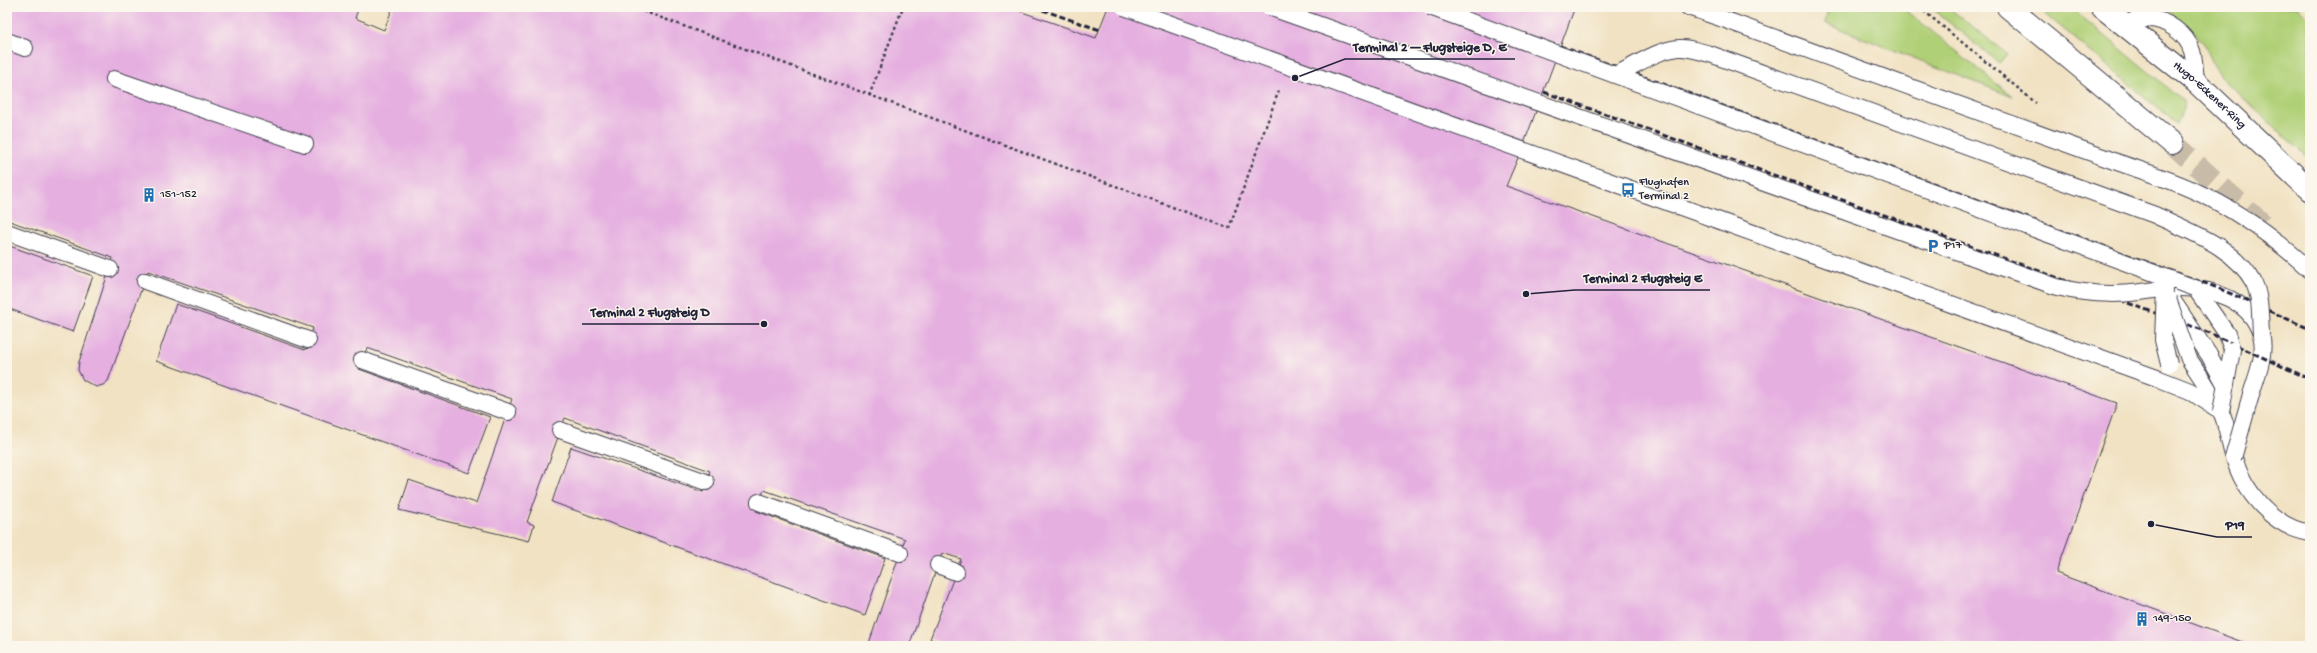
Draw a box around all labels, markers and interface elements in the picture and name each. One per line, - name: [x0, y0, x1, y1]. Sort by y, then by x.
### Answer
- callout: Terminal 2 — Flugsteige D, E: [1345, 34, 1515, 59]
- text: Terminal 2 — Flugsteige D, E: [1352, 41, 1508, 56]
- street label: Hugo-Eckener-Ring: [2170, 59, 2249, 132]
- place label: Flughafen Terminal 2: [1638, 176, 1689, 204]
- bus stop icon: Flughafen Terminal 2: [1620, 182, 1636, 198]
- building icon: 151-152: [141, 187, 157, 203]
- place label: 151-152: [159, 188, 197, 202]
- parking icon: P17: [1925, 238, 1941, 254]
- place label: P17: [1943, 239, 1962, 253]
- callout: Terminal 2 Flugsteig E: [1575, 265, 1710, 290]
- text: Terminal 2 Flugsteig E: [1583, 272, 1703, 287]
- callout: Terminal 2 Flugsteig D: [582, 299, 717, 324]
- text: Terminal 2 Flugsteig D: [590, 306, 710, 321]
- callout: P19: [2217, 512, 2252, 537]
- text: P19: [2225, 519, 2245, 534]
- building icon: 149-150: [2134, 611, 2150, 627]
- place label: 149-150: [2152, 612, 2191, 626]

